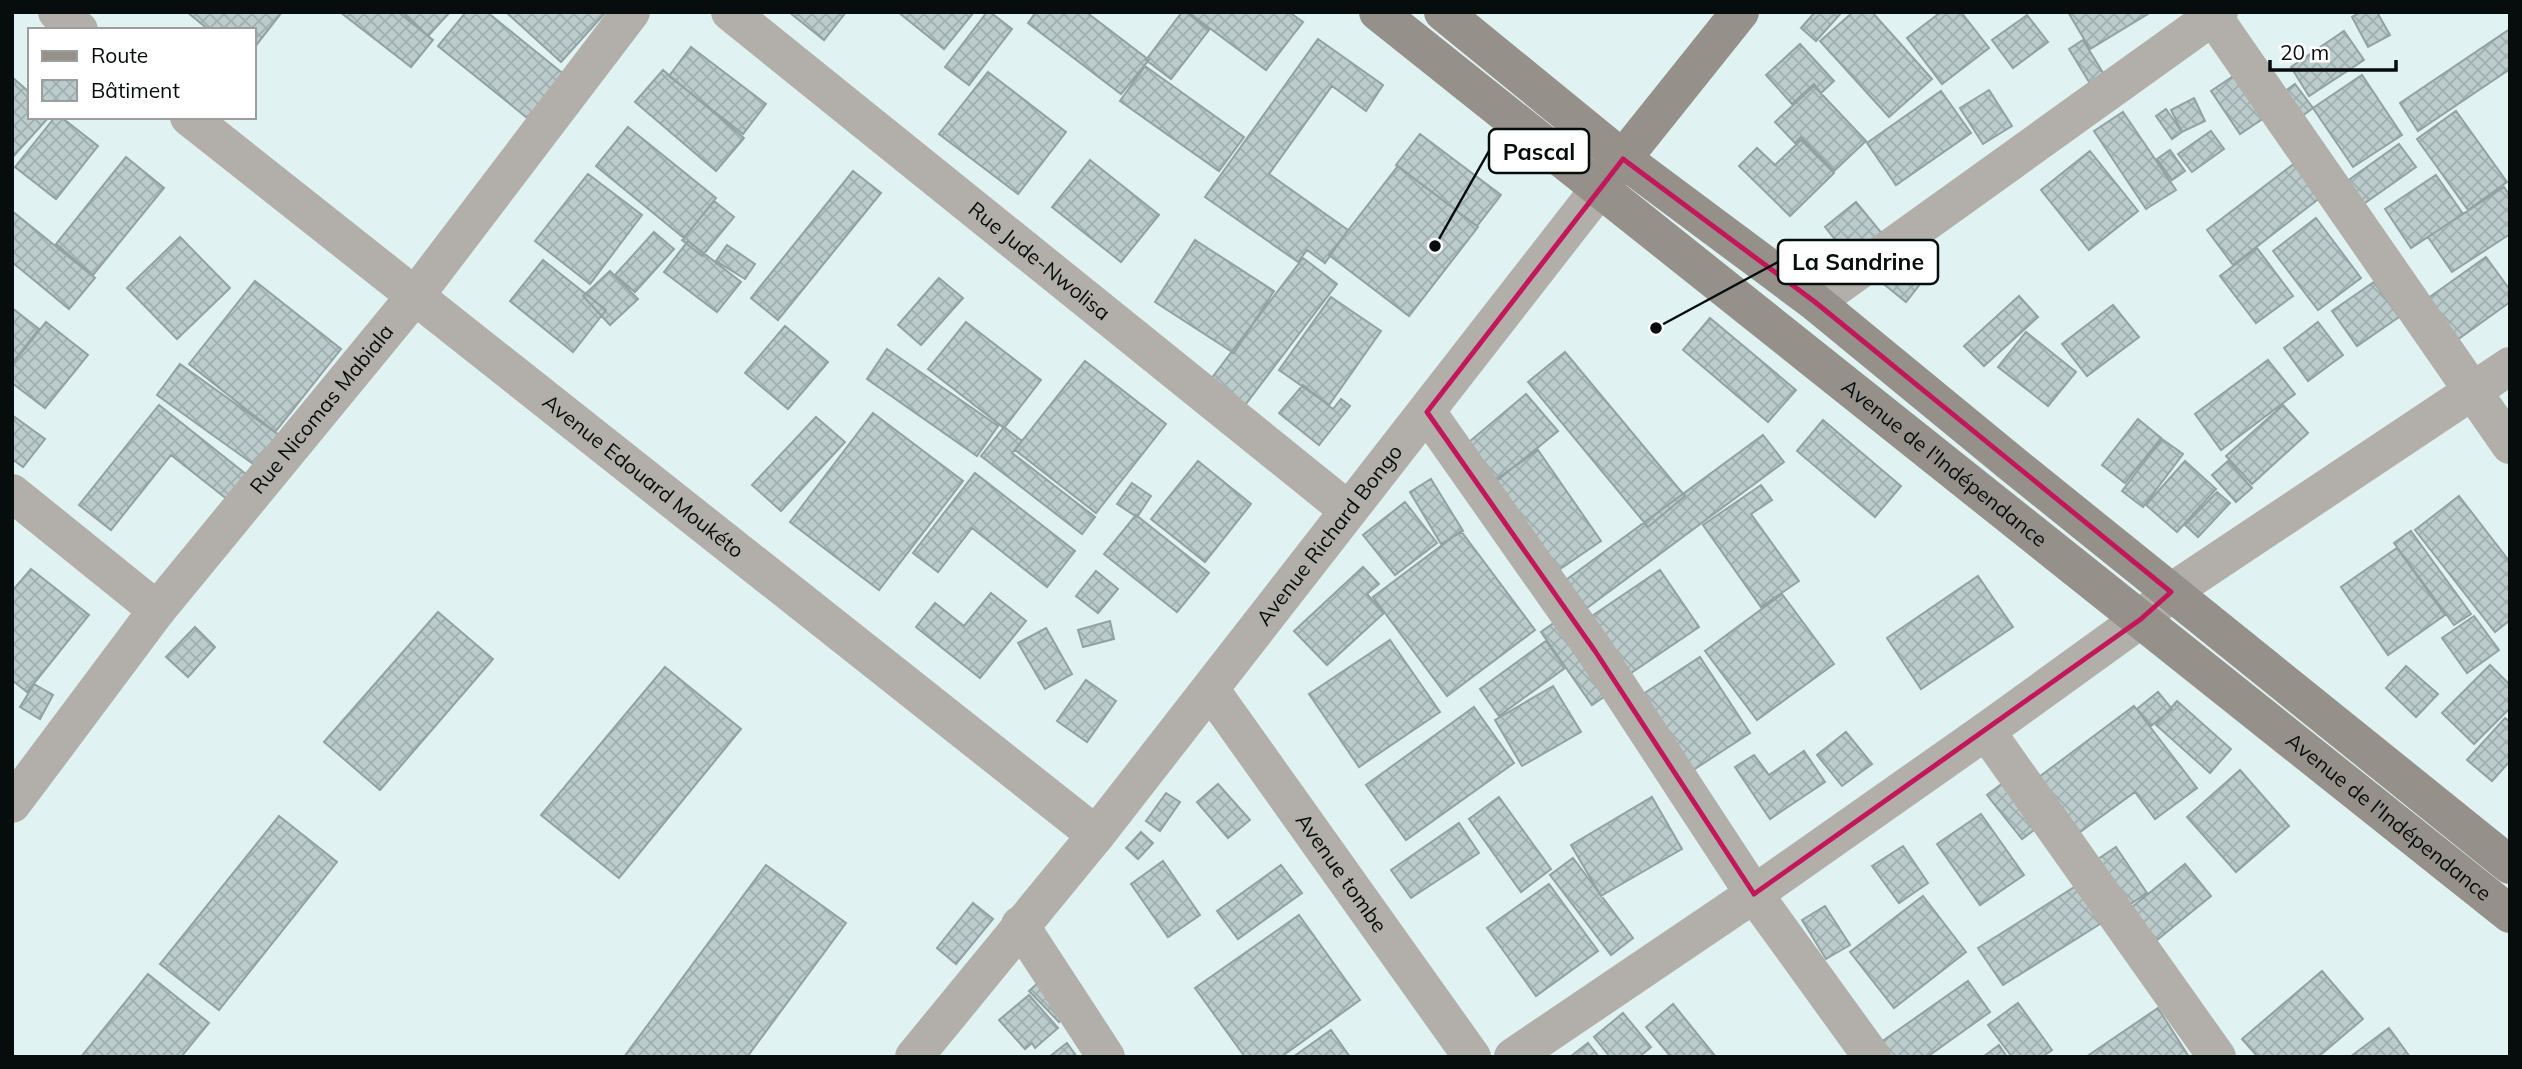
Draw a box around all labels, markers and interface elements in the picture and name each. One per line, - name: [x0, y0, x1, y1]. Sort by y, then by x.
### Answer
- legend: [28, 28, 256, 119]
- scale bar: [2270, 28, 2396, 72]
- text: 20 m: [2280, 39, 2329, 65]
- text: Route: [91, 42, 148, 68]
- text: Bâtiment: [91, 77, 180, 103]
- callout: Pascal: [1489, 129, 1589, 173]
- text: Pascal: [1503, 137, 1575, 166]
- street label: Rue Jude-Nwolisa: [964, 195, 1116, 325]
- callout: La Sandrine: [1778, 240, 1938, 284]
- text: La Sandrine: [1792, 247, 1924, 276]
- street label: Rue Nicomas Mabiala: [244, 319, 398, 499]
- street label: Avenue de l'Indépendance: [1837, 373, 2053, 552]
- street label: Avenue Edouard Moukéto: [538, 388, 749, 563]
- street label: Avenue Richard Bongo: [1250, 439, 1407, 630]
- street label: Avenue de l'Indépendance: [2281, 727, 2497, 906]
- street label: Avenue tombe: [1291, 808, 1393, 937]

